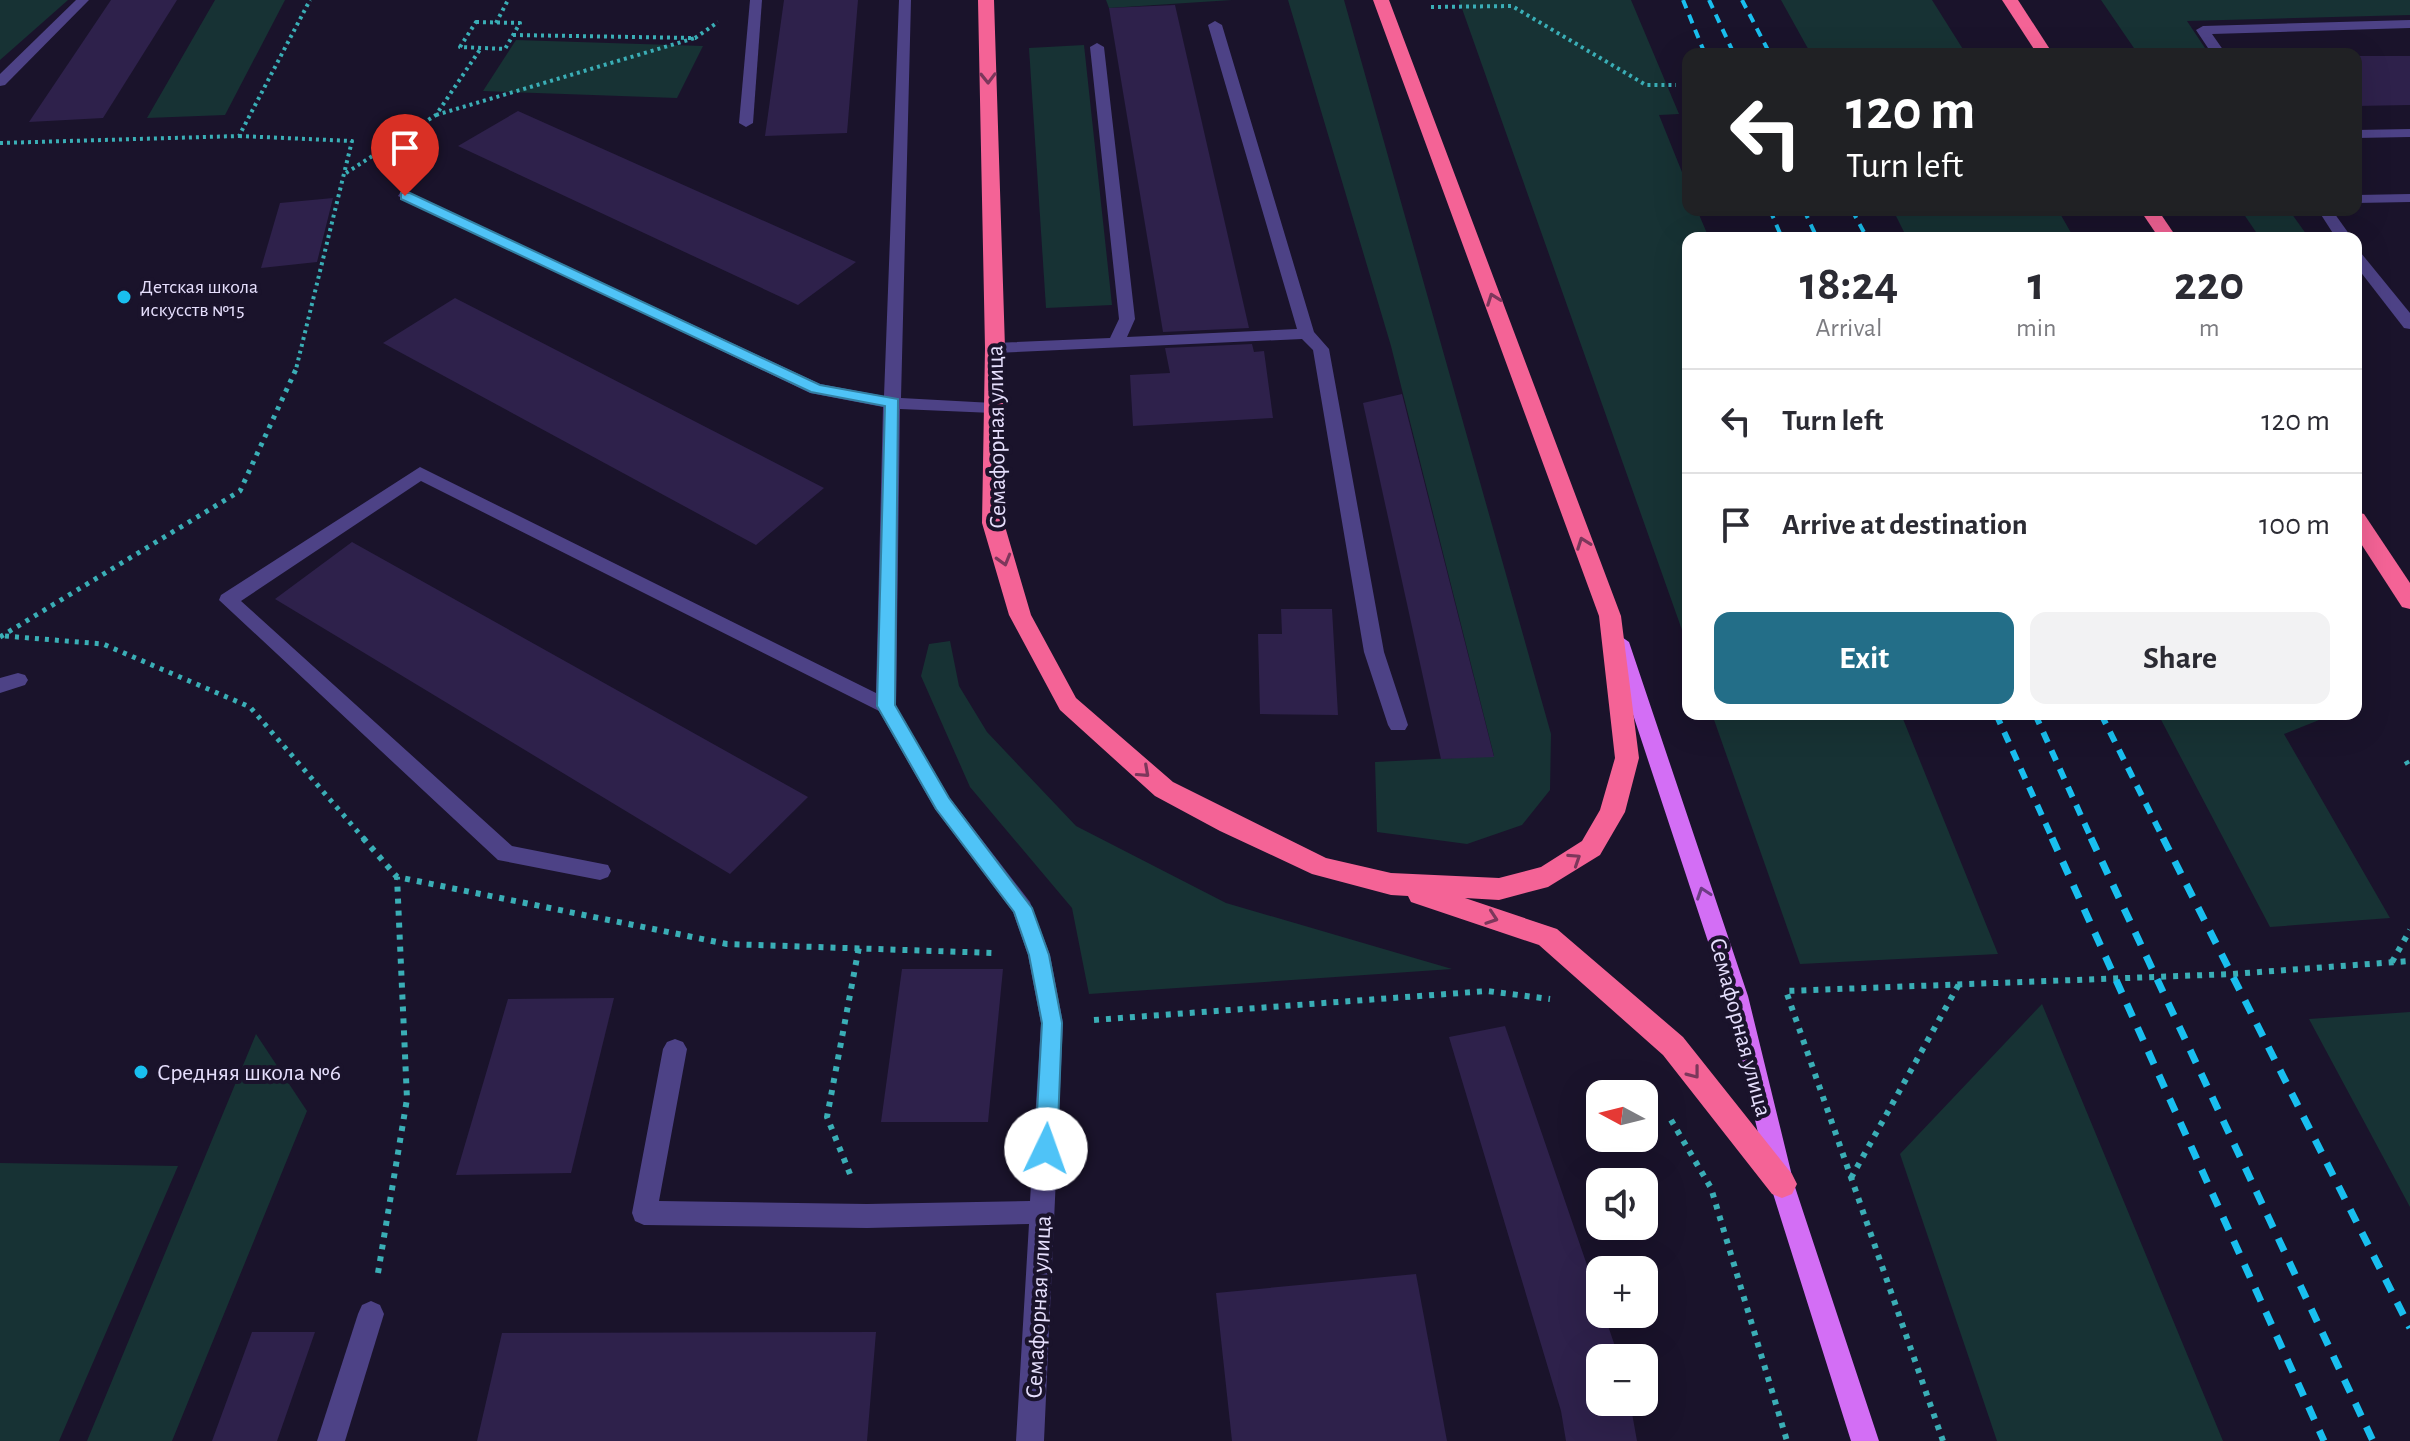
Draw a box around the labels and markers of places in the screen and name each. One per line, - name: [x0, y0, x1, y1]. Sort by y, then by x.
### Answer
- pin: [371, 114, 439, 196]
- place label: Детская школа искусств №15: [140, 277, 258, 320]
- marker: Детская школа искусств №15: [115, 288, 133, 306]
- place label: Средняя школа №6: [157, 1061, 341, 1085]
- marker: Средняя школа №6: [132, 1063, 150, 1081]

